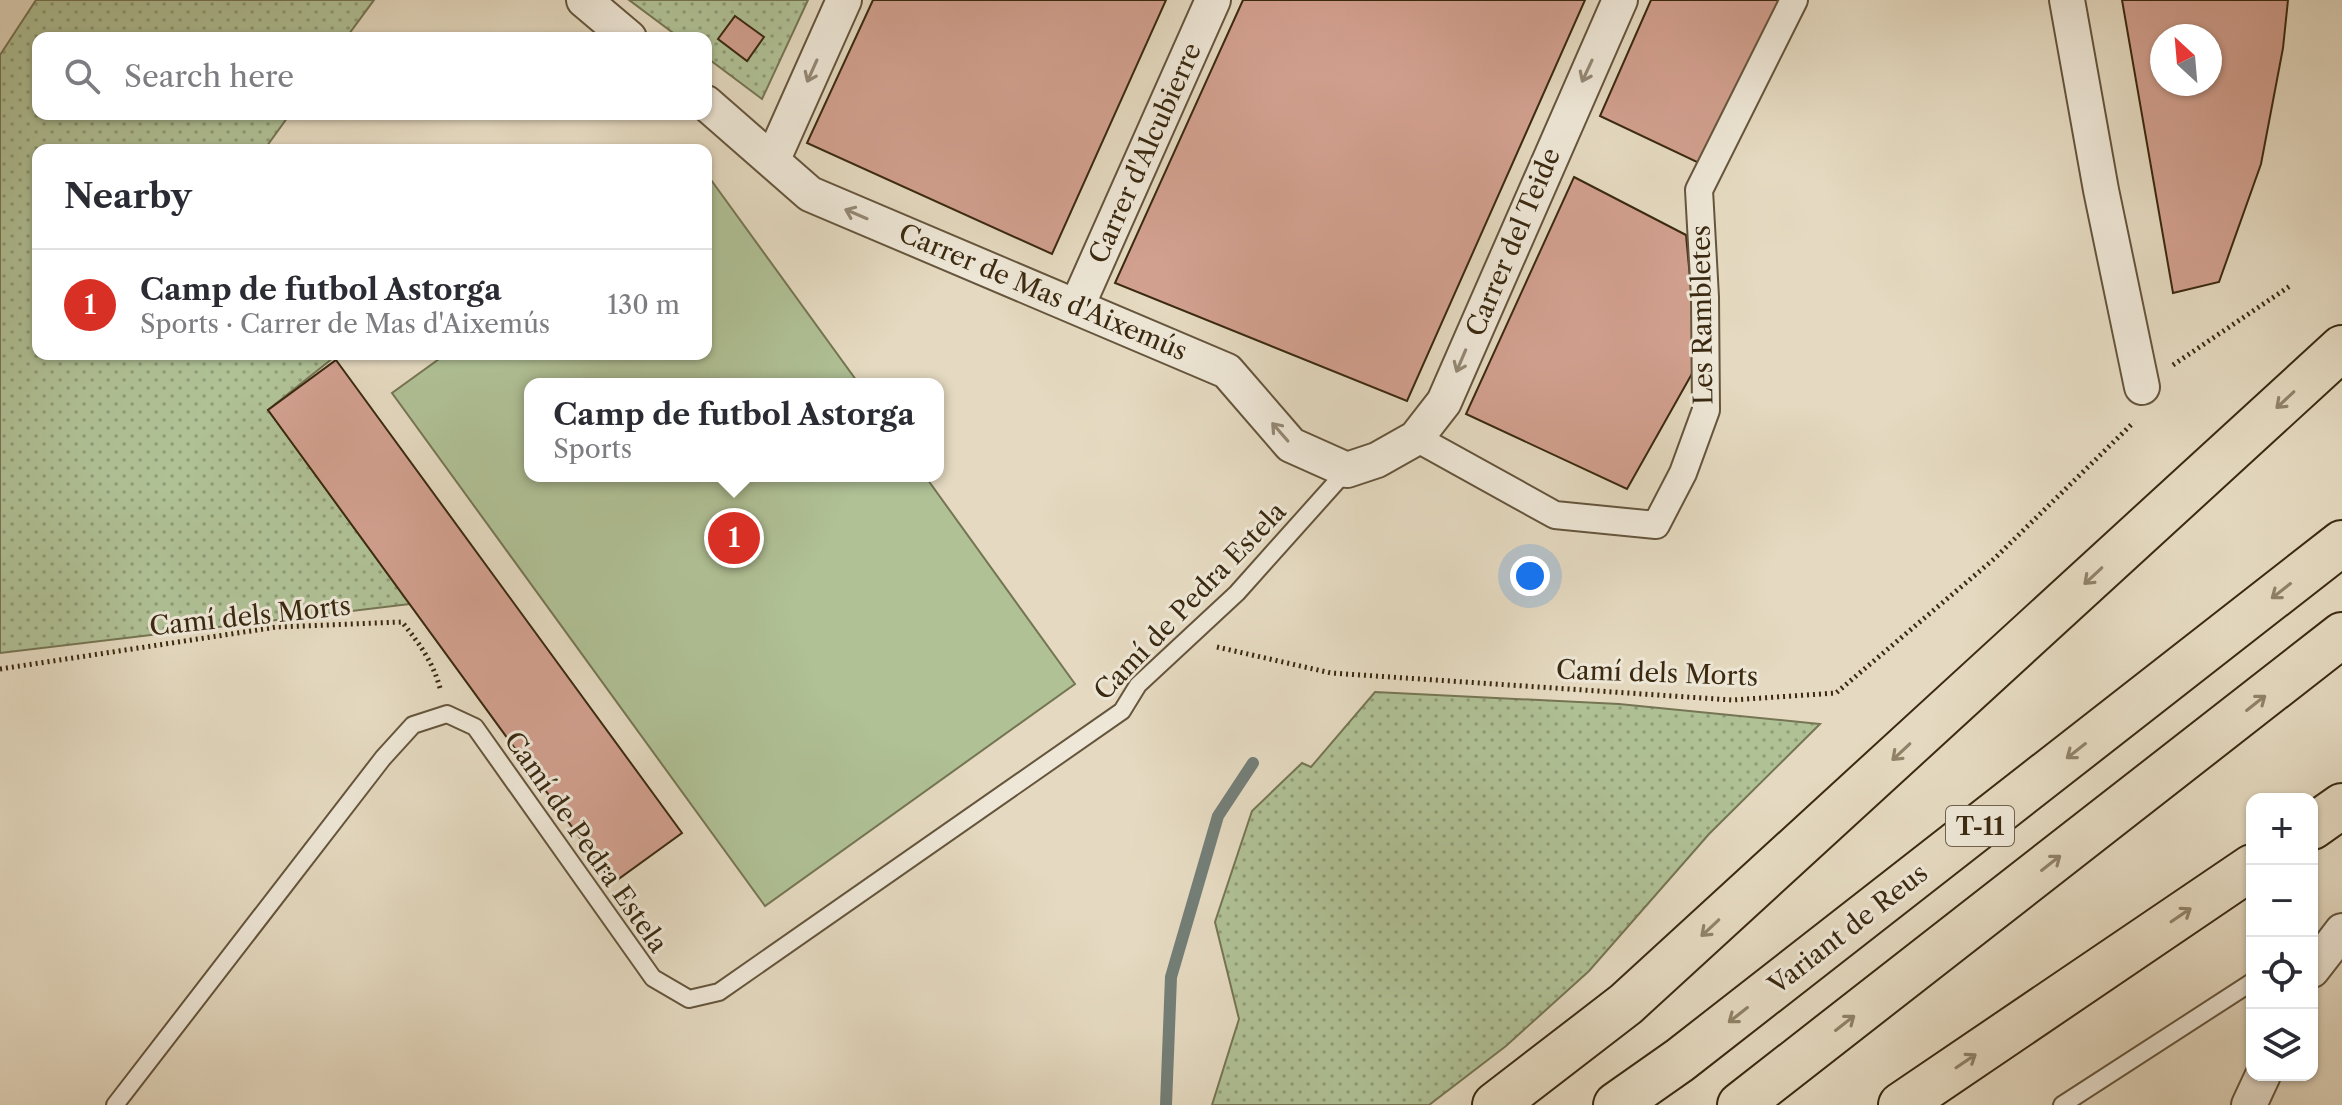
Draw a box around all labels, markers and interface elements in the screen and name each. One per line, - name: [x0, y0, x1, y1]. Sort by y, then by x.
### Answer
- north arrow: [2150, 24, 2222, 96]
- search box: [32, 32, 712, 120]
- street label: Carrer d'Alcubierre: [1082, 38, 1208, 268]
- icon: search: [60, 54, 104, 98]
- text: Search here: [124, 58, 294, 95]
- one-way arrow: [804, 59, 819, 83]
- one-way arrow: [1579, 59, 1594, 83]
- street label: Carrer del Teide: [1459, 143, 1567, 341]
- text: Nearby: [64, 175, 192, 217]
- one-way arrow: [845, 205, 869, 220]
- street label: Carrer de Mas d'Aixemús: [894, 217, 1192, 367]
- street label: Les Rambletes: [1684, 225, 1720, 405]
- text: Camp de futbol Astorga: [140, 271, 502, 308]
- text: 1: [84, 289, 96, 321]
- text: 130 m: [607, 289, 680, 321]
- text: Sports · Carrer de Mas d'Aixemús: [140, 308, 550, 340]
- one-way arrow: [1453, 348, 1468, 373]
- popup: [524, 378, 944, 482]
- one-way arrow: [2275, 391, 2295, 409]
- text: Camp de futbol Astorga: [553, 396, 915, 433]
- one-way arrow: [1271, 423, 1289, 443]
- text: Sports: [553, 433, 632, 465]
- street label: Camí de Pedra Estela: [1087, 495, 1293, 707]
- pin: 1: [708, 508, 760, 568]
- your location: [1510, 556, 1550, 596]
- one-way arrow: [2083, 567, 2103, 586]
- one-way arrow: [2270, 583, 2292, 600]
- street label: Camí dels Morts: [148, 590, 352, 642]
- street label: Camí dels Morts: [1555, 653, 1759, 693]
- one-way arrow: [2245, 694, 2266, 711]
- street label: Camí de Pedra Estela: [498, 725, 675, 959]
- one-way arrow: [1892, 742, 1912, 760]
- one-way arrow: [2065, 743, 2087, 760]
- map controls: [2246, 793, 2318, 1081]
- button: +: [2246, 793, 2318, 865]
- road number: T-11: [1946, 806, 2014, 846]
- one-way arrow: [2039, 854, 2061, 871]
- street label: Variant de Reus: [1761, 857, 1934, 1002]
- button: −: [2246, 865, 2318, 937]
- one-way arrow: [2169, 907, 2191, 924]
- one-way arrow: [1700, 918, 1720, 936]
- button: locate: [2246, 937, 2318, 1009]
- one-way arrow: [1728, 1006, 1749, 1023]
- button: layers: [2246, 1009, 2318, 1081]
- one-way arrow: [1834, 1014, 1856, 1031]
- one-way arrow: [1954, 1053, 1976, 1069]

